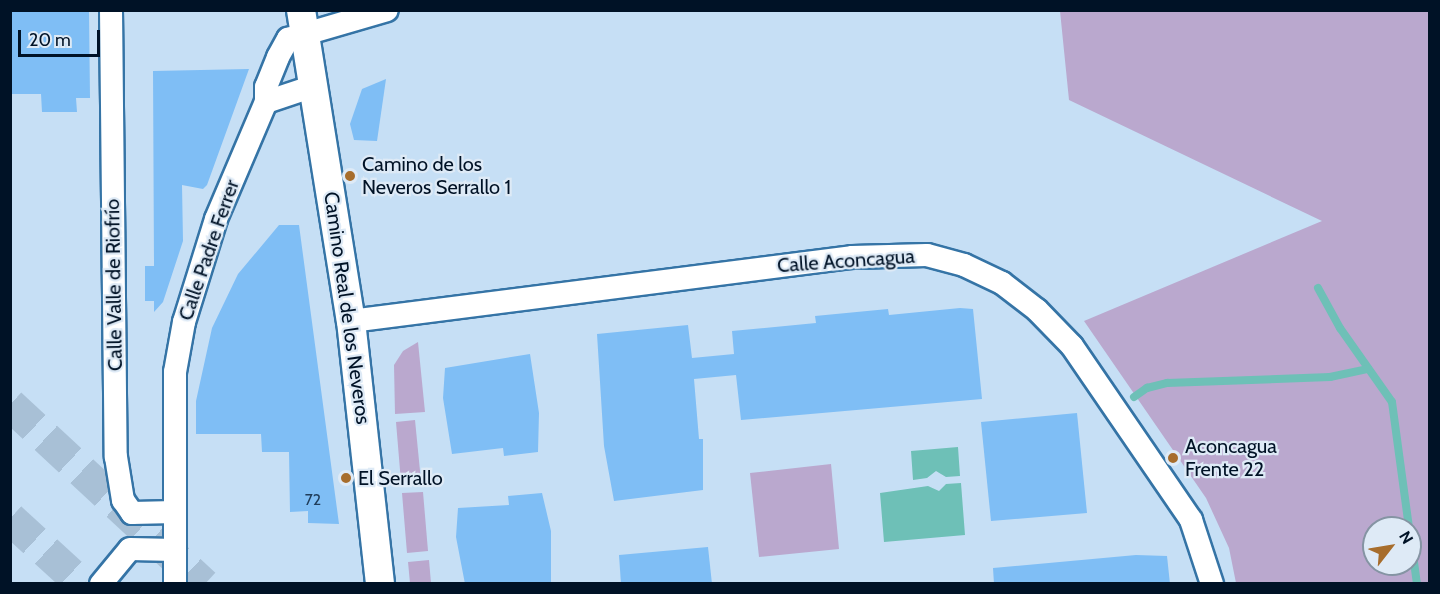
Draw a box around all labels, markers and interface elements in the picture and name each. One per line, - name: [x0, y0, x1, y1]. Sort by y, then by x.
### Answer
- scale bar: [21, 18, 104, 56]
- text: 20 m: [29, 29, 71, 51]
- place label: Camino de los Neveros Serrallo 1: [362, 152, 511, 199]
- marker: Camino de los Neveros Serrallo 1: [343, 169, 357, 183]
- street label: Calle Padre Ferrer: [174, 176, 244, 324]
- street label: Camino Real de los Neveros: [319, 190, 375, 426]
- street label: Calle Valle de Riofrío: [100, 199, 128, 371]
- street label: Calle Aconcagua: [776, 244, 916, 278]
- place label: Aconcagua Frente 22: [1185, 434, 1277, 481]
- marker: Aconcagua Frente 22: [1166, 451, 1180, 465]
- place label: El Serrallo: [358, 466, 443, 490]
- marker: El Serrallo: [339, 471, 353, 485]
- house number: 72: [305, 490, 321, 510]
- north arrow: [1362, 516, 1422, 576]
- text: N: [1395, 528, 1417, 547]

